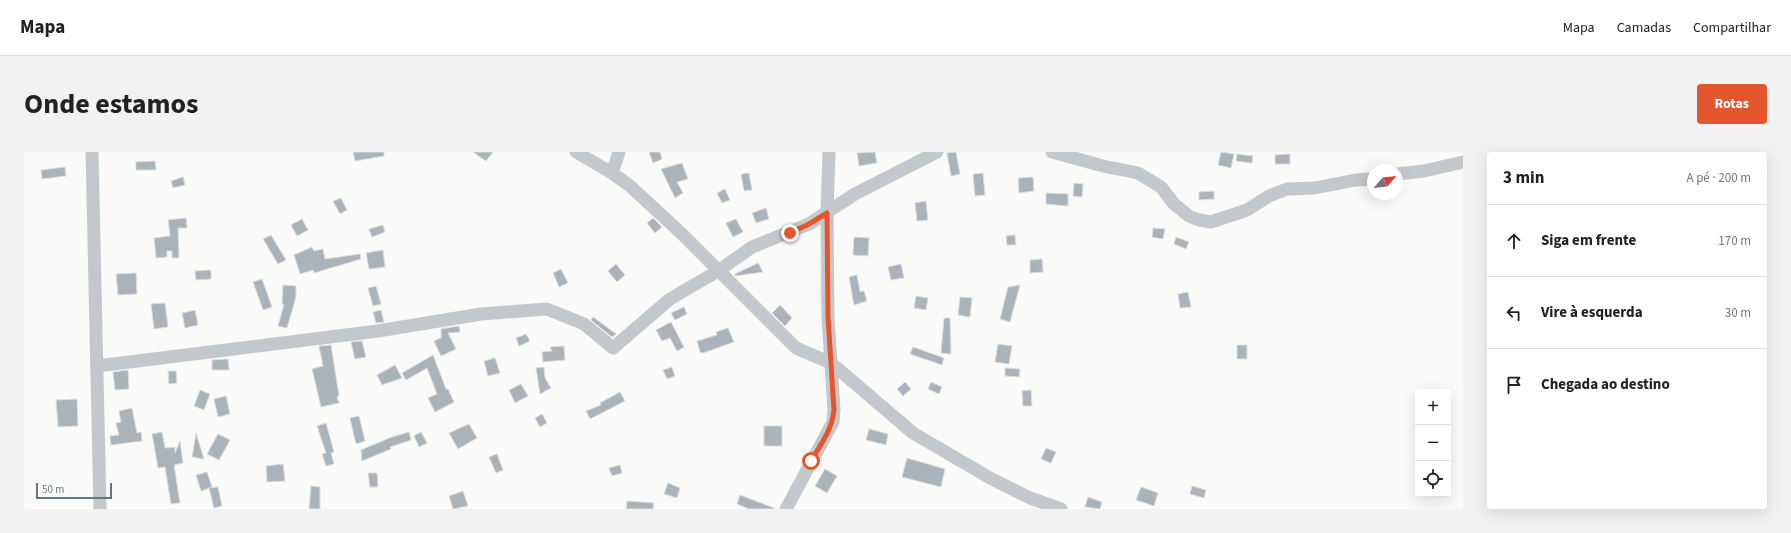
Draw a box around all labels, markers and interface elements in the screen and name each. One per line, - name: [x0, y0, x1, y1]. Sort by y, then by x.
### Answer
- text: Mapa: [20, 14, 65, 41]
- text: Mapa: [1563, 18, 1595, 38]
- text: Camadas: [1617, 18, 1671, 38]
- text: Compartilhar: [1693, 18, 1771, 38]
- text: Onde estamos: [24, 84, 198, 124]
- button: Rotas: [1697, 84, 1767, 124]
- north arrow: [1367, 164, 1403, 200]
- text: 3 min: [1503, 166, 1544, 190]
- text: A pé · 200 m: [1686, 169, 1751, 187]
- route end: [781, 224, 799, 242]
- icon: ahead: [1503, 230, 1525, 252]
- text: Siga em frente: [1541, 230, 1636, 251]
- text: 170 m: [1718, 232, 1751, 250]
- icon: left: [1503, 302, 1525, 324]
- text: Vire à esquerda: [1541, 302, 1643, 323]
- text: 30 m: [1725, 304, 1751, 322]
- icon: arrive: [1503, 374, 1525, 396]
- text: Chegada ao destino: [1541, 374, 1670, 395]
- map controls: [1415, 389, 1451, 497]
- button: +: [1415, 389, 1451, 425]
- button: −: [1415, 425, 1451, 461]
- route start: [802, 452, 820, 470]
- button: locate: [1415, 461, 1451, 497]
- scale bar: [36, 481, 112, 500]
- text: 50 m: [42, 482, 64, 497]

